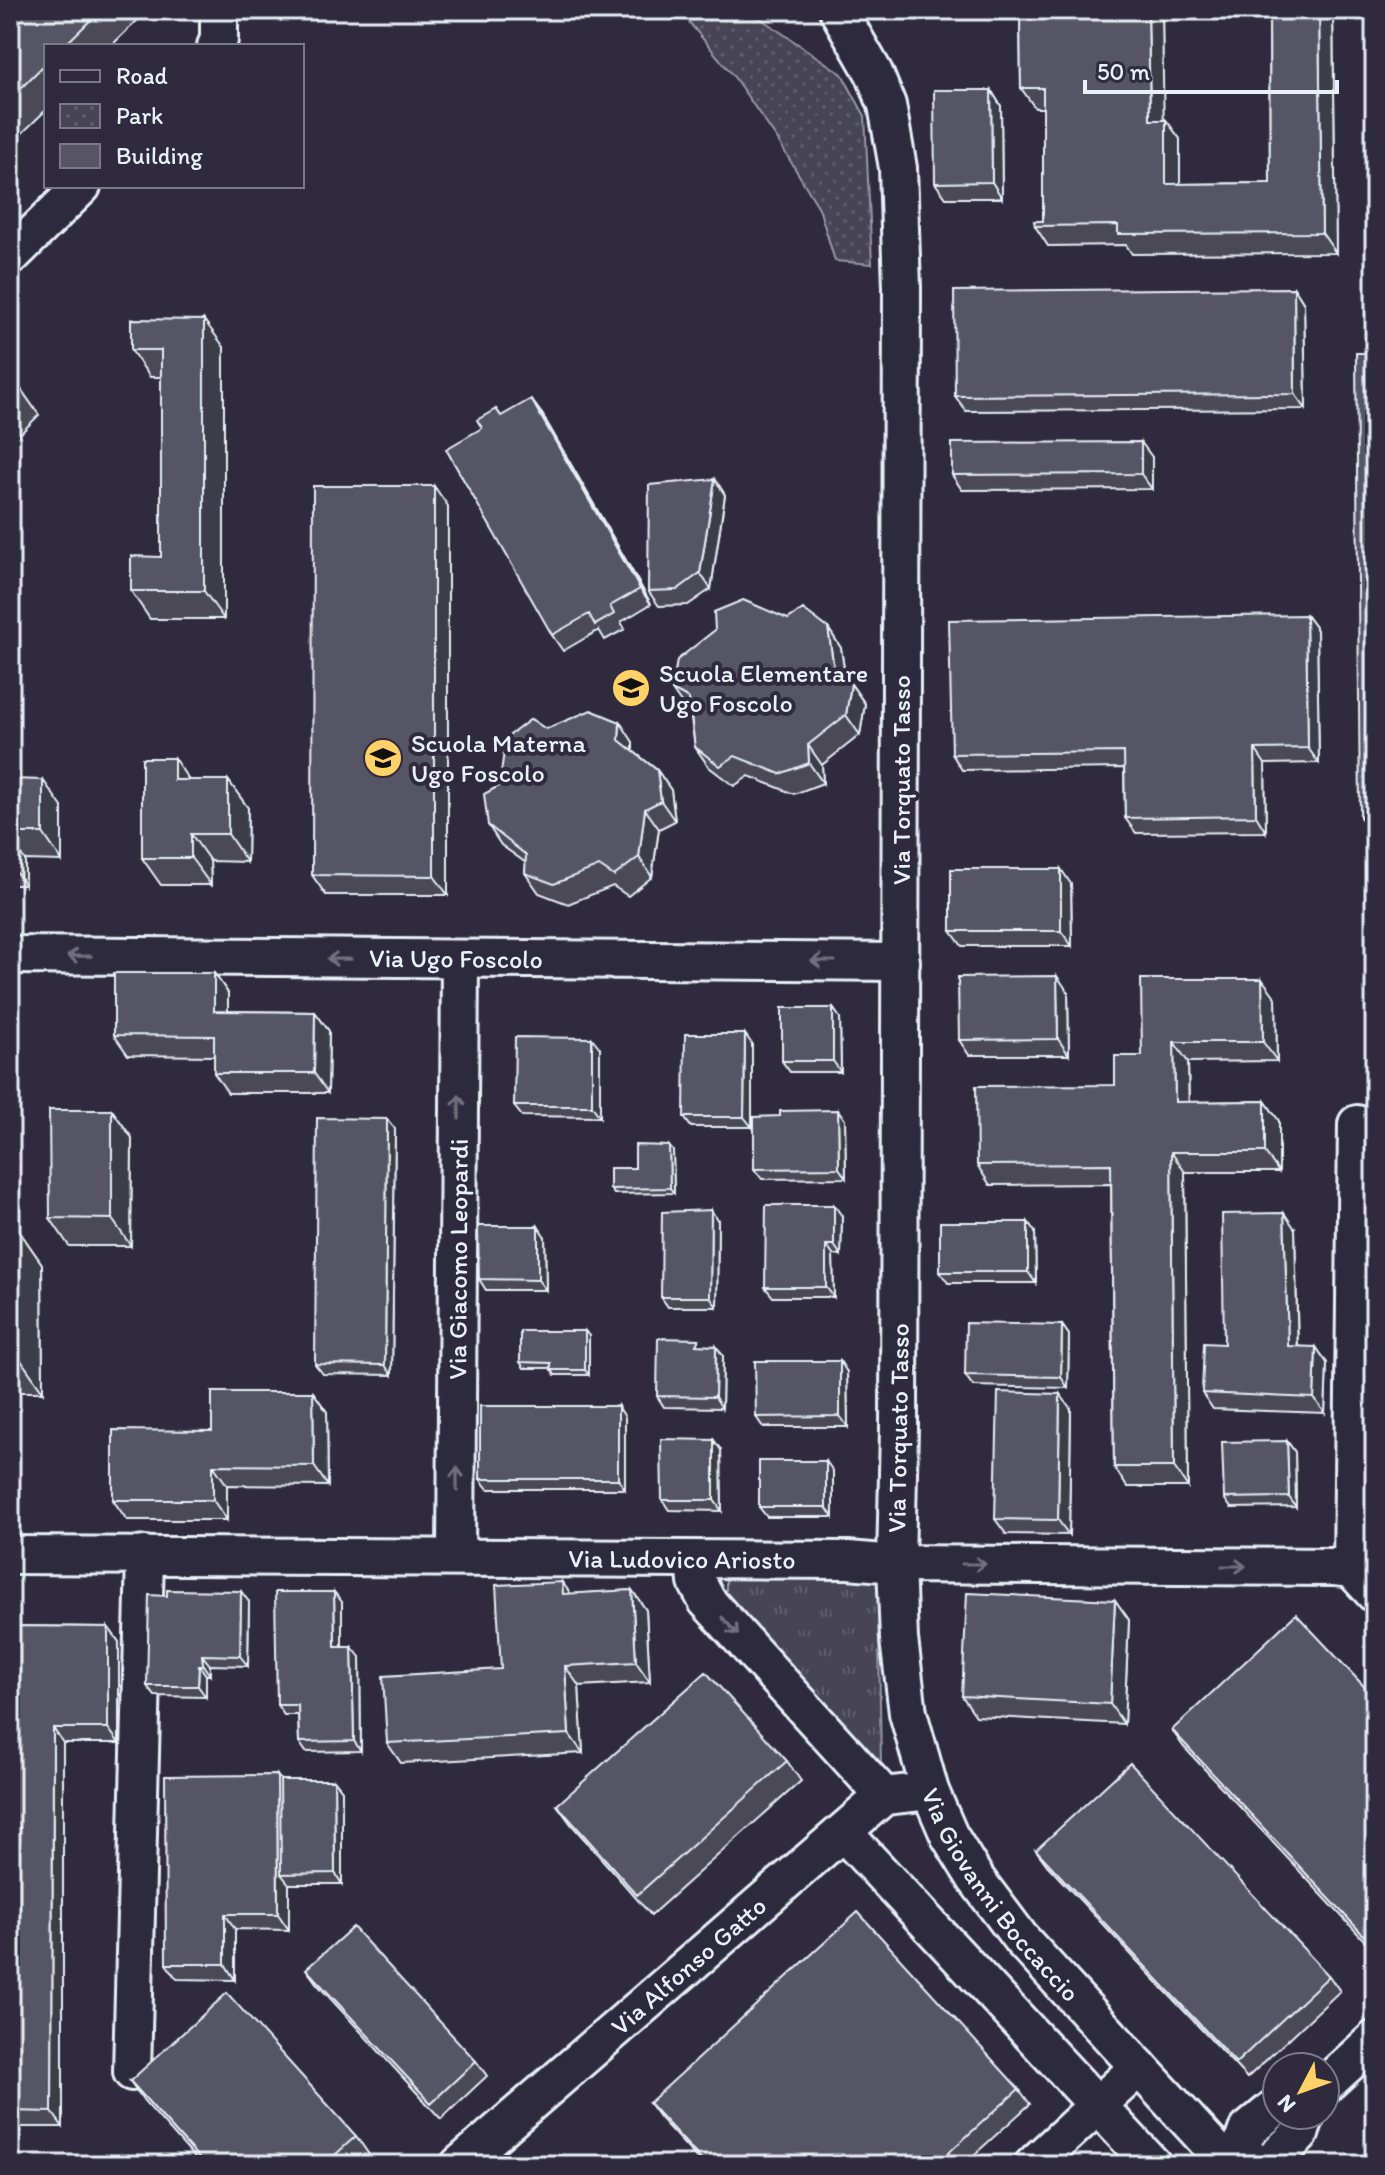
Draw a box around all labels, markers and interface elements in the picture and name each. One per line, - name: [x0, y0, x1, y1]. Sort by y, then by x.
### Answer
- legend: [44, 44, 304, 188]
- scale bar: [1085, 44, 1337, 94]
- text: 50 m: [1097, 57, 1150, 86]
- text: Road: [116, 61, 168, 90]
- text: Park: [116, 101, 163, 130]
- text: Building: [116, 141, 203, 170]
- place label: Scuola Elementare Ugo Foscolo: [659, 657, 868, 719]
- school or university icon: Scuola Elementare Ugo Foscolo: [610, 667, 652, 709]
- street label: Via Torquato Tasso: [885, 675, 917, 885]
- place label: Scuola Materna Ugo Foscolo: [411, 727, 586, 789]
- school or university icon: Scuola Materna Ugo Foscolo: [362, 737, 404, 779]
- street label: Via Ugo Foscolo: [369, 942, 543, 975]
- one-way arrow: [66, 948, 93, 964]
- one-way arrow: [326, 951, 353, 967]
- one-way arrow: [810, 954, 837, 969]
- one-way arrow: [451, 1094, 467, 1121]
- street label: Via Giacomo Leopardi: [441, 1138, 475, 1380]
- street label: Via Torquato Tasso: [880, 1323, 916, 1533]
- one-way arrow: [449, 1466, 464, 1493]
- street label: Via Ludovico Ariosto: [568, 1542, 796, 1576]
- one-way arrow: [960, 1556, 987, 1572]
- one-way arrow: [1220, 1558, 1247, 1574]
- one-way arrow: [720, 1616, 738, 1636]
- street label: Via Giovanni Boccaccio: [915, 1783, 1087, 2008]
- street label: Via Alfonso Gatto: [604, 1889, 773, 2042]
- north arrow: [1261, 2051, 1341, 2131]
- text: N: [1271, 2089, 1301, 2118]

